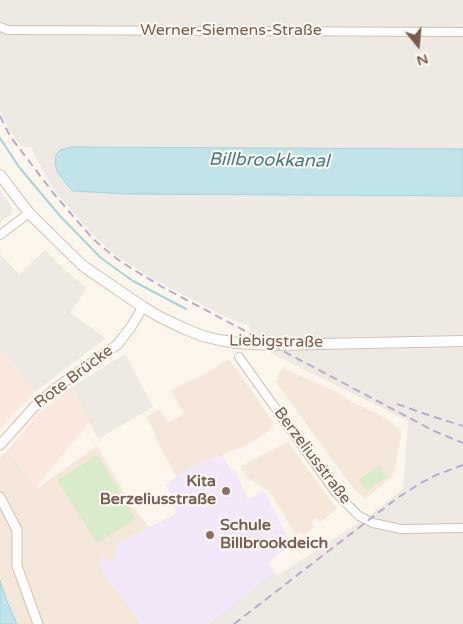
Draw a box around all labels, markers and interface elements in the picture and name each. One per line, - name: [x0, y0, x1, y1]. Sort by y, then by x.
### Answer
- north arrow: [393, 20, 443, 70]
- street label: Werner-Siemens-Straße: [140, 21, 322, 41]
- text: N: [415, 50, 430, 70]
- water label: Billbrookkanal: [208, 149, 330, 173]
- street label: Liebigstraße: [229, 332, 323, 352]
- street label: Rote Brücke: [31, 341, 117, 413]
- street label: Berzeliusstraße: [269, 404, 355, 508]
- place label: Kita Berzeliusstraße: [100, 472, 216, 510]
- marker: Kita Berzeliusstraße: [220, 485, 232, 497]
- place label: Schule Billbrookdeich: [220, 516, 328, 554]
- marker: Schule Billbrookdeich: [204, 529, 216, 541]

